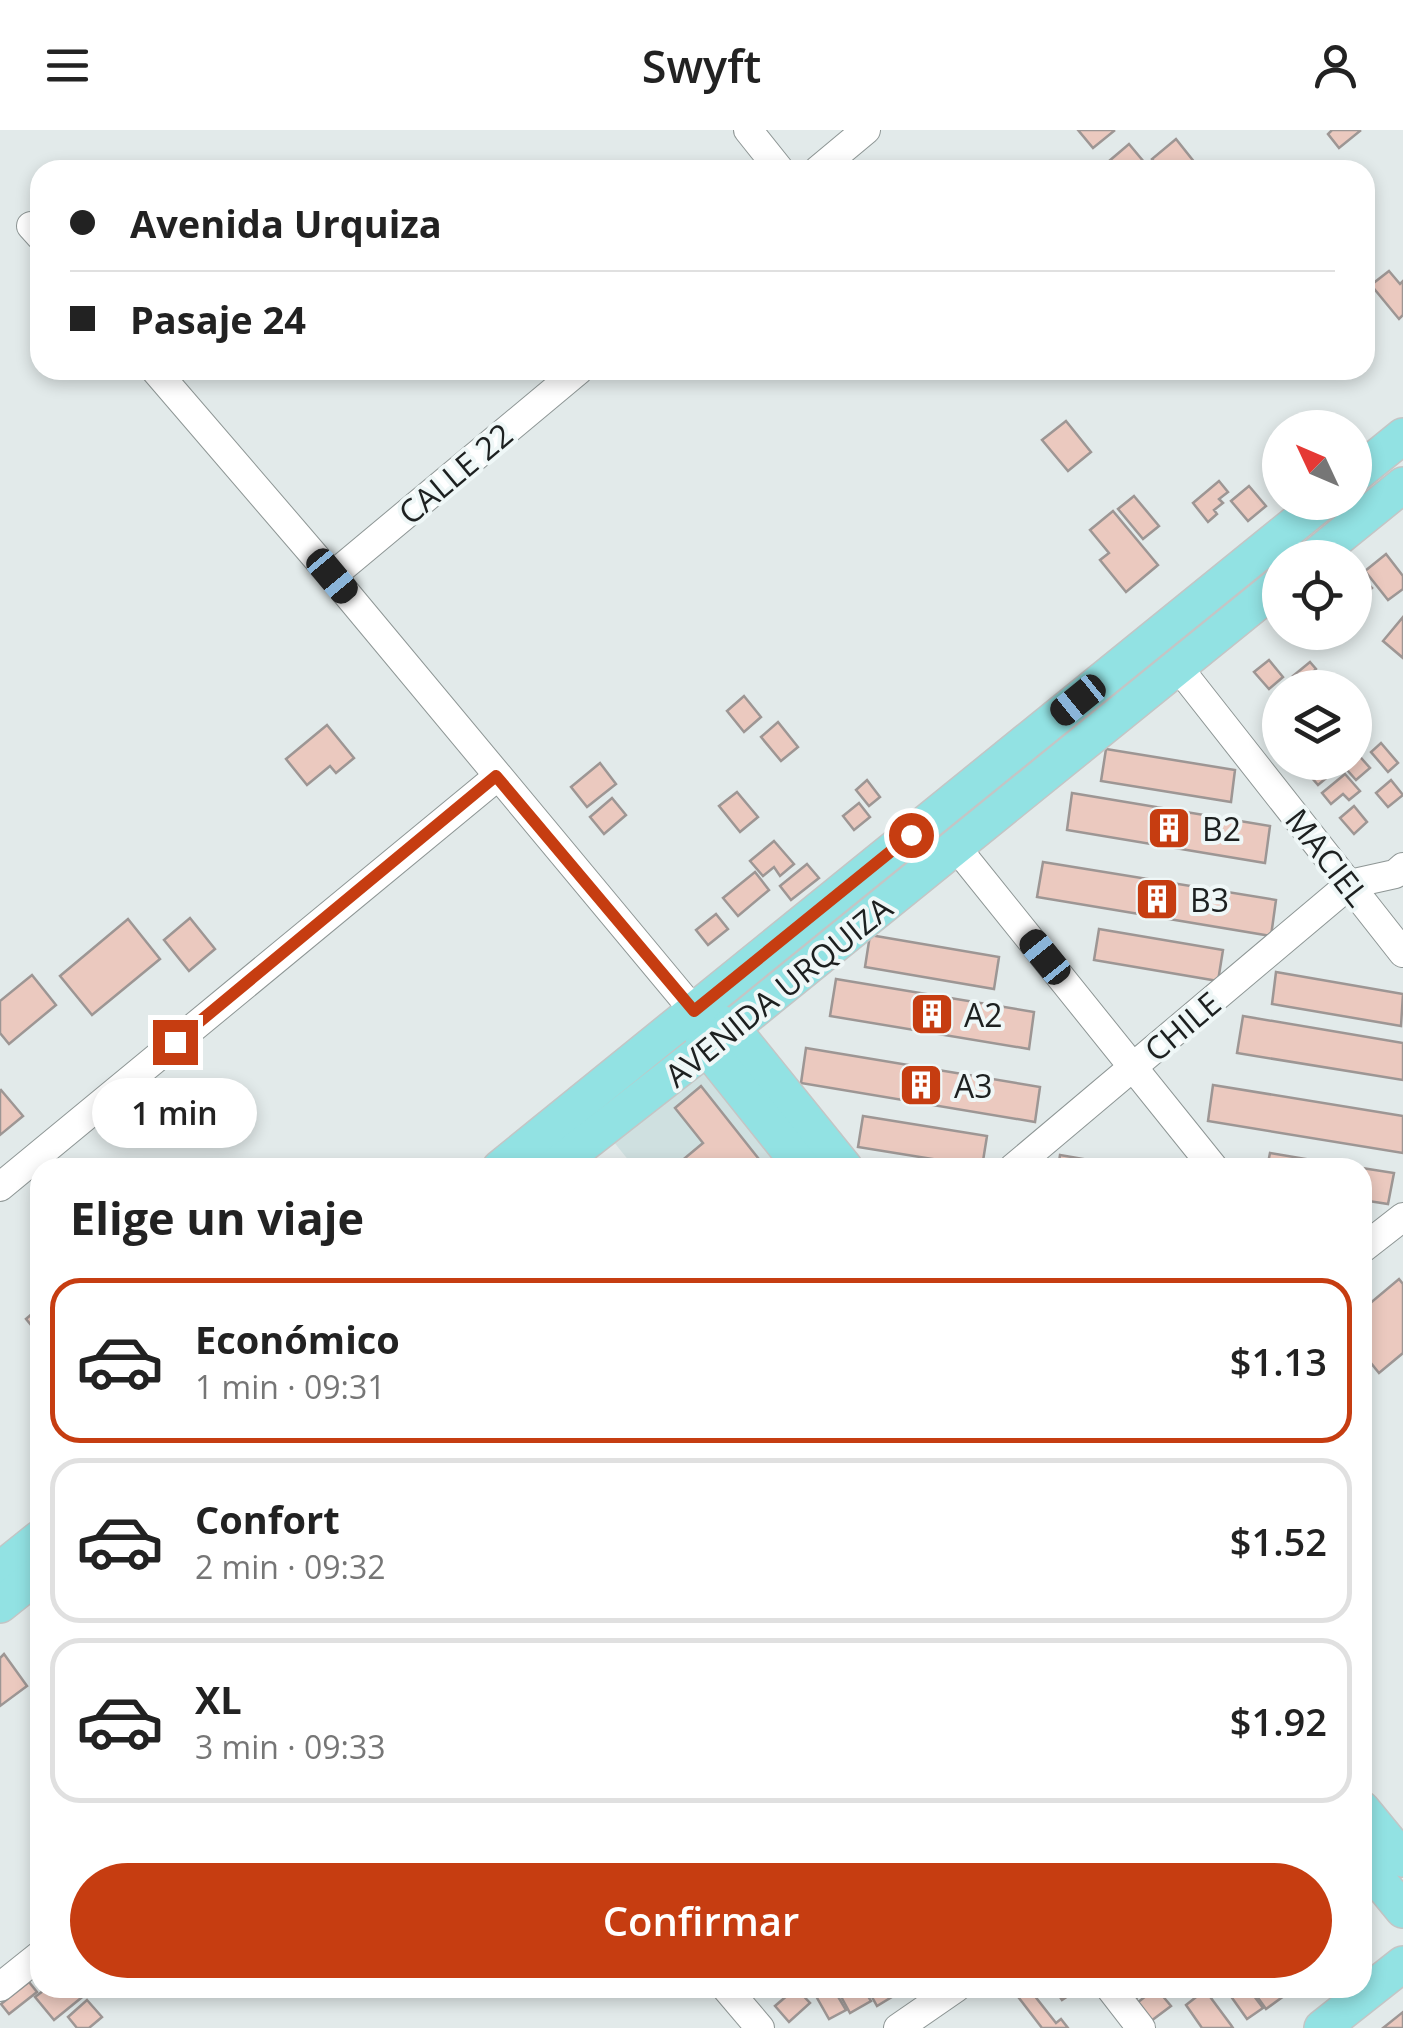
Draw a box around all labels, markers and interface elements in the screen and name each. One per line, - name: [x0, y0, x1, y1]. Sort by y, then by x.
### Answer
- text: Swyft: [642, 35, 761, 96]
- icon: menu: [40, 38, 95, 93]
- icon: person: [1308, 38, 1363, 93]
- text: Avenida Urquiza: [130, 197, 442, 249]
- text: Pasaje 24: [130, 293, 306, 345]
- north arrow: [1262, 410, 1372, 520]
- map controls: [1262, 410, 1372, 780]
- street label: CALLE 22: [389, 413, 521, 533]
- button: locate: [1262, 540, 1372, 650]
- car: [301, 543, 363, 609]
- car: [1045, 669, 1111, 731]
- button: layers: [1262, 670, 1372, 780]
- street label: MACIEL: [1276, 799, 1380, 915]
- building icon: B2: [1146, 805, 1192, 851]
- place label: B2: [1202, 807, 1241, 850]
- route start: [889, 813, 934, 858]
- building icon: B3: [1134, 876, 1180, 922]
- place label: B3: [1190, 878, 1229, 921]
- street label: AVENIDA URQUIZA: [655, 885, 901, 1096]
- car: [1014, 924, 1076, 990]
- street label: CHILE: [1135, 982, 1229, 1070]
- building icon: A2: [909, 991, 955, 1037]
- place label: A2: [964, 993, 1003, 1036]
- route end: [153, 1020, 198, 1065]
- building icon: A3: [898, 1062, 944, 1108]
- place label: A3: [954, 1064, 993, 1107]
- callout: 1 min: [92, 1077, 258, 1147]
- text: 1 min: [131, 1091, 218, 1134]
- text: Elige un viaje: [70, 1187, 364, 1248]
- text: Económico: [195, 1313, 400, 1365]
- icon: car: [75, 1316, 165, 1406]
- text: $1.13: [1230, 1335, 1327, 1387]
- text: 1 min · 09:31: [195, 1365, 386, 1408]
- text: Confort: [195, 1493, 340, 1545]
- icon: car: [75, 1496, 165, 1586]
- text: $1.52: [1230, 1515, 1327, 1567]
- text: 2 min · 09:32: [195, 1545, 386, 1588]
- text: XL: [195, 1673, 242, 1725]
- icon: car: [75, 1676, 165, 1766]
- text: $1.92: [1230, 1695, 1327, 1747]
- text: 3 min · 09:33: [195, 1725, 386, 1768]
- button: Confirmar: [70, 1863, 1332, 1978]

